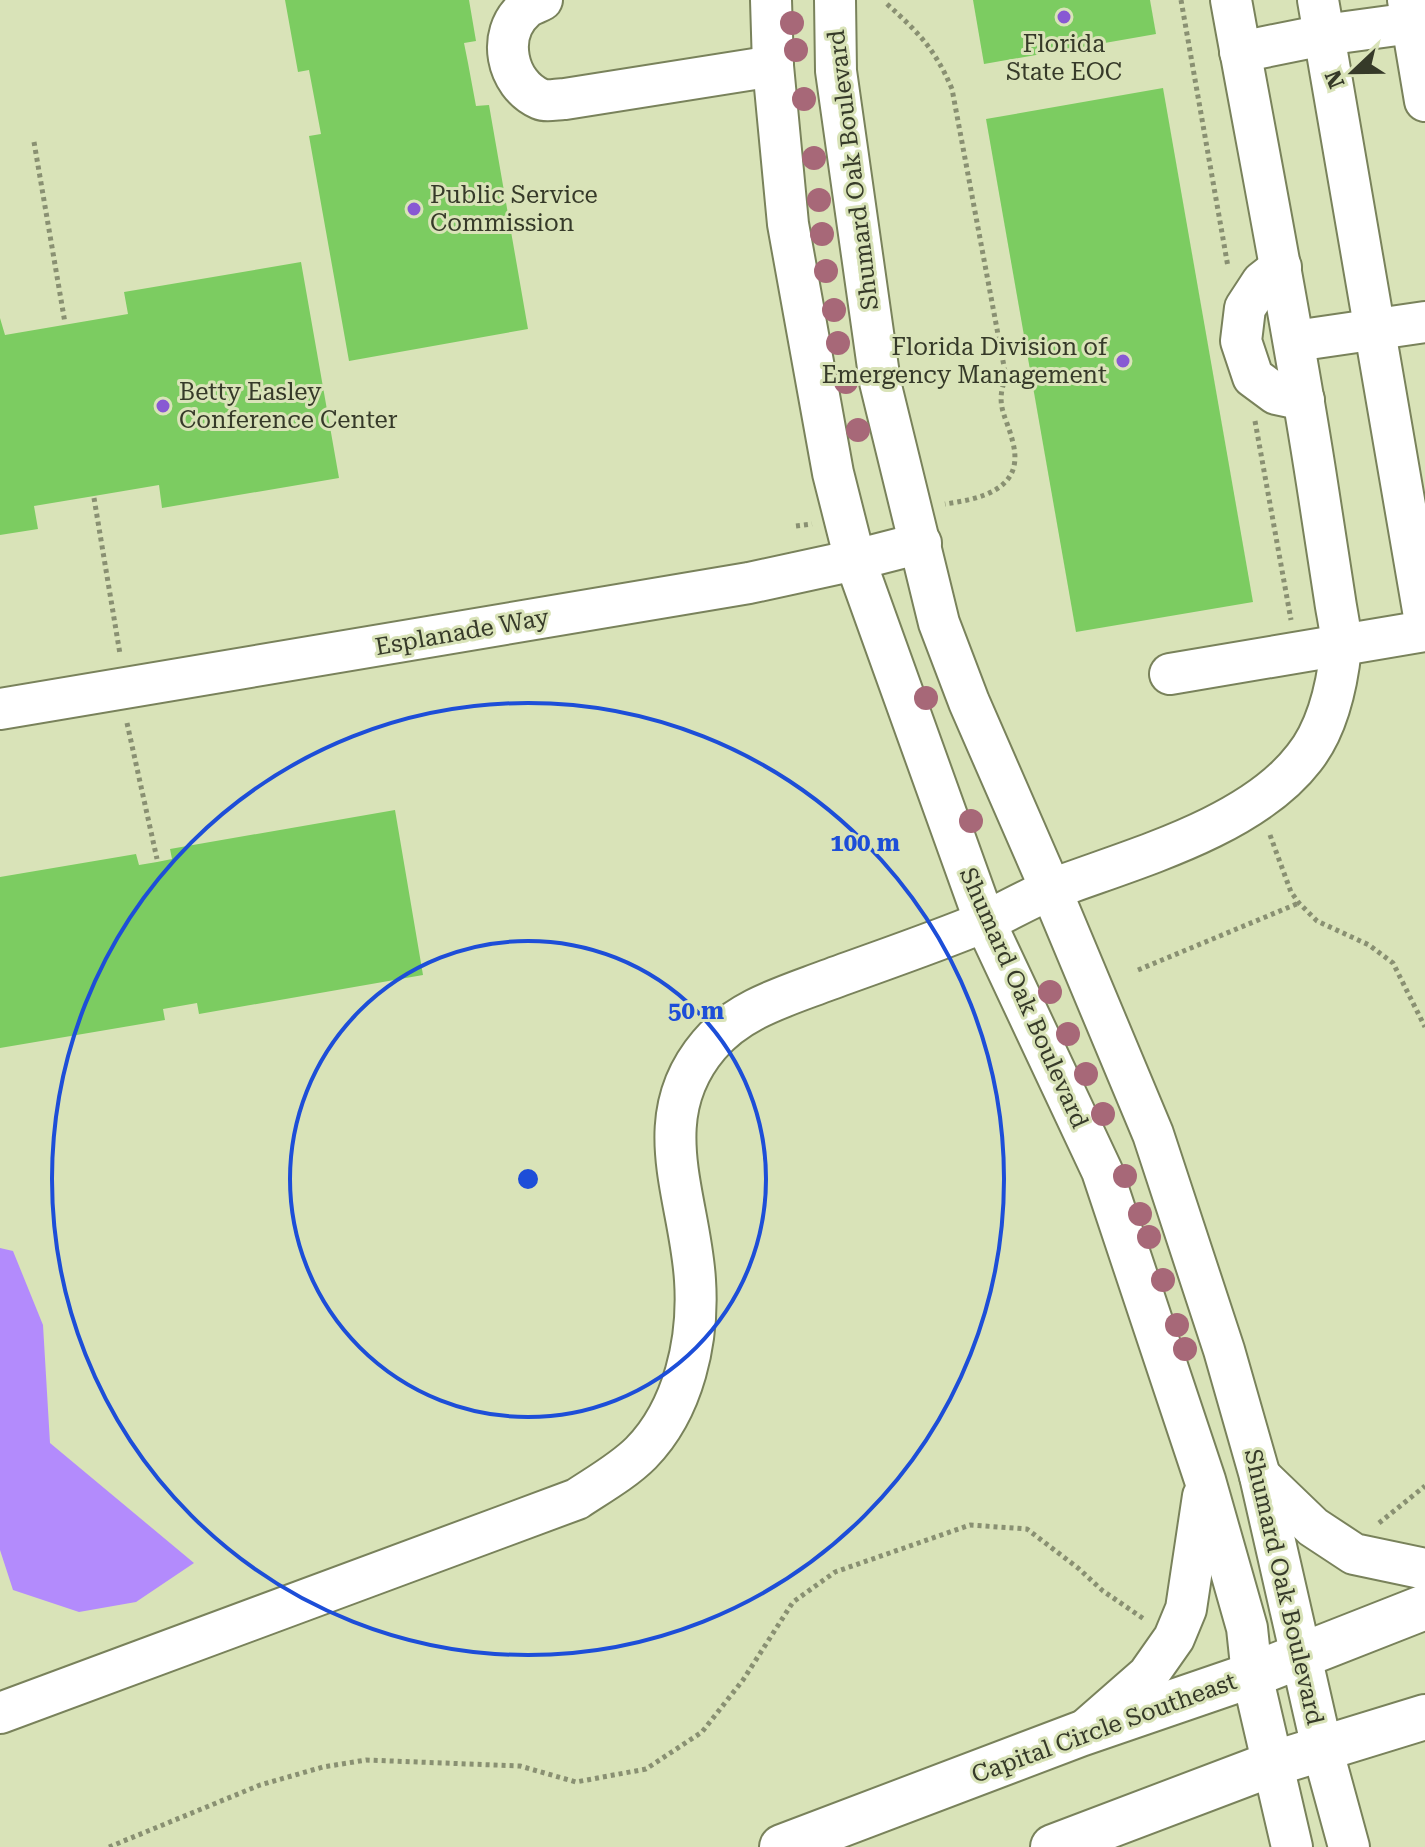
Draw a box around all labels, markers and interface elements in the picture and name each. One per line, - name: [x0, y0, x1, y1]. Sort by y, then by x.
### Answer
- marker: Florida State EOC: [1055, 8, 1073, 26]
- street label: Shumard Oak Boulevard: [822, 28, 884, 312]
- place label: Florida State EOC: [1006, 30, 1122, 86]
- north arrow: [1313, 32, 1393, 112]
- text: N: [1320, 67, 1350, 92]
- place label: Public Service Commission: [430, 181, 598, 237]
- marker: Public Service Commission: [405, 200, 423, 218]
- place label: Florida Division of Emergency Management: [822, 333, 1108, 389]
- marker: Florida Division of Emergency Management: [1114, 352, 1132, 370]
- place label: Betty Easley Conference Center: [179, 378, 398, 434]
- marker: Betty Easley Conference Center: [154, 397, 172, 415]
- street label: Esplanade Way: [373, 603, 552, 661]
- text: 100 m: [830, 829, 900, 857]
- street label: Shumard Oak Boulevard: [954, 863, 1094, 1133]
- text: 50 m: [668, 997, 724, 1025]
- centre of rings: [514, 1165, 542, 1193]
- street label: Shumard Oak Boulevard: [1239, 1446, 1329, 1728]
- street label: Capital Circle Southeast: [968, 1667, 1240, 1789]

